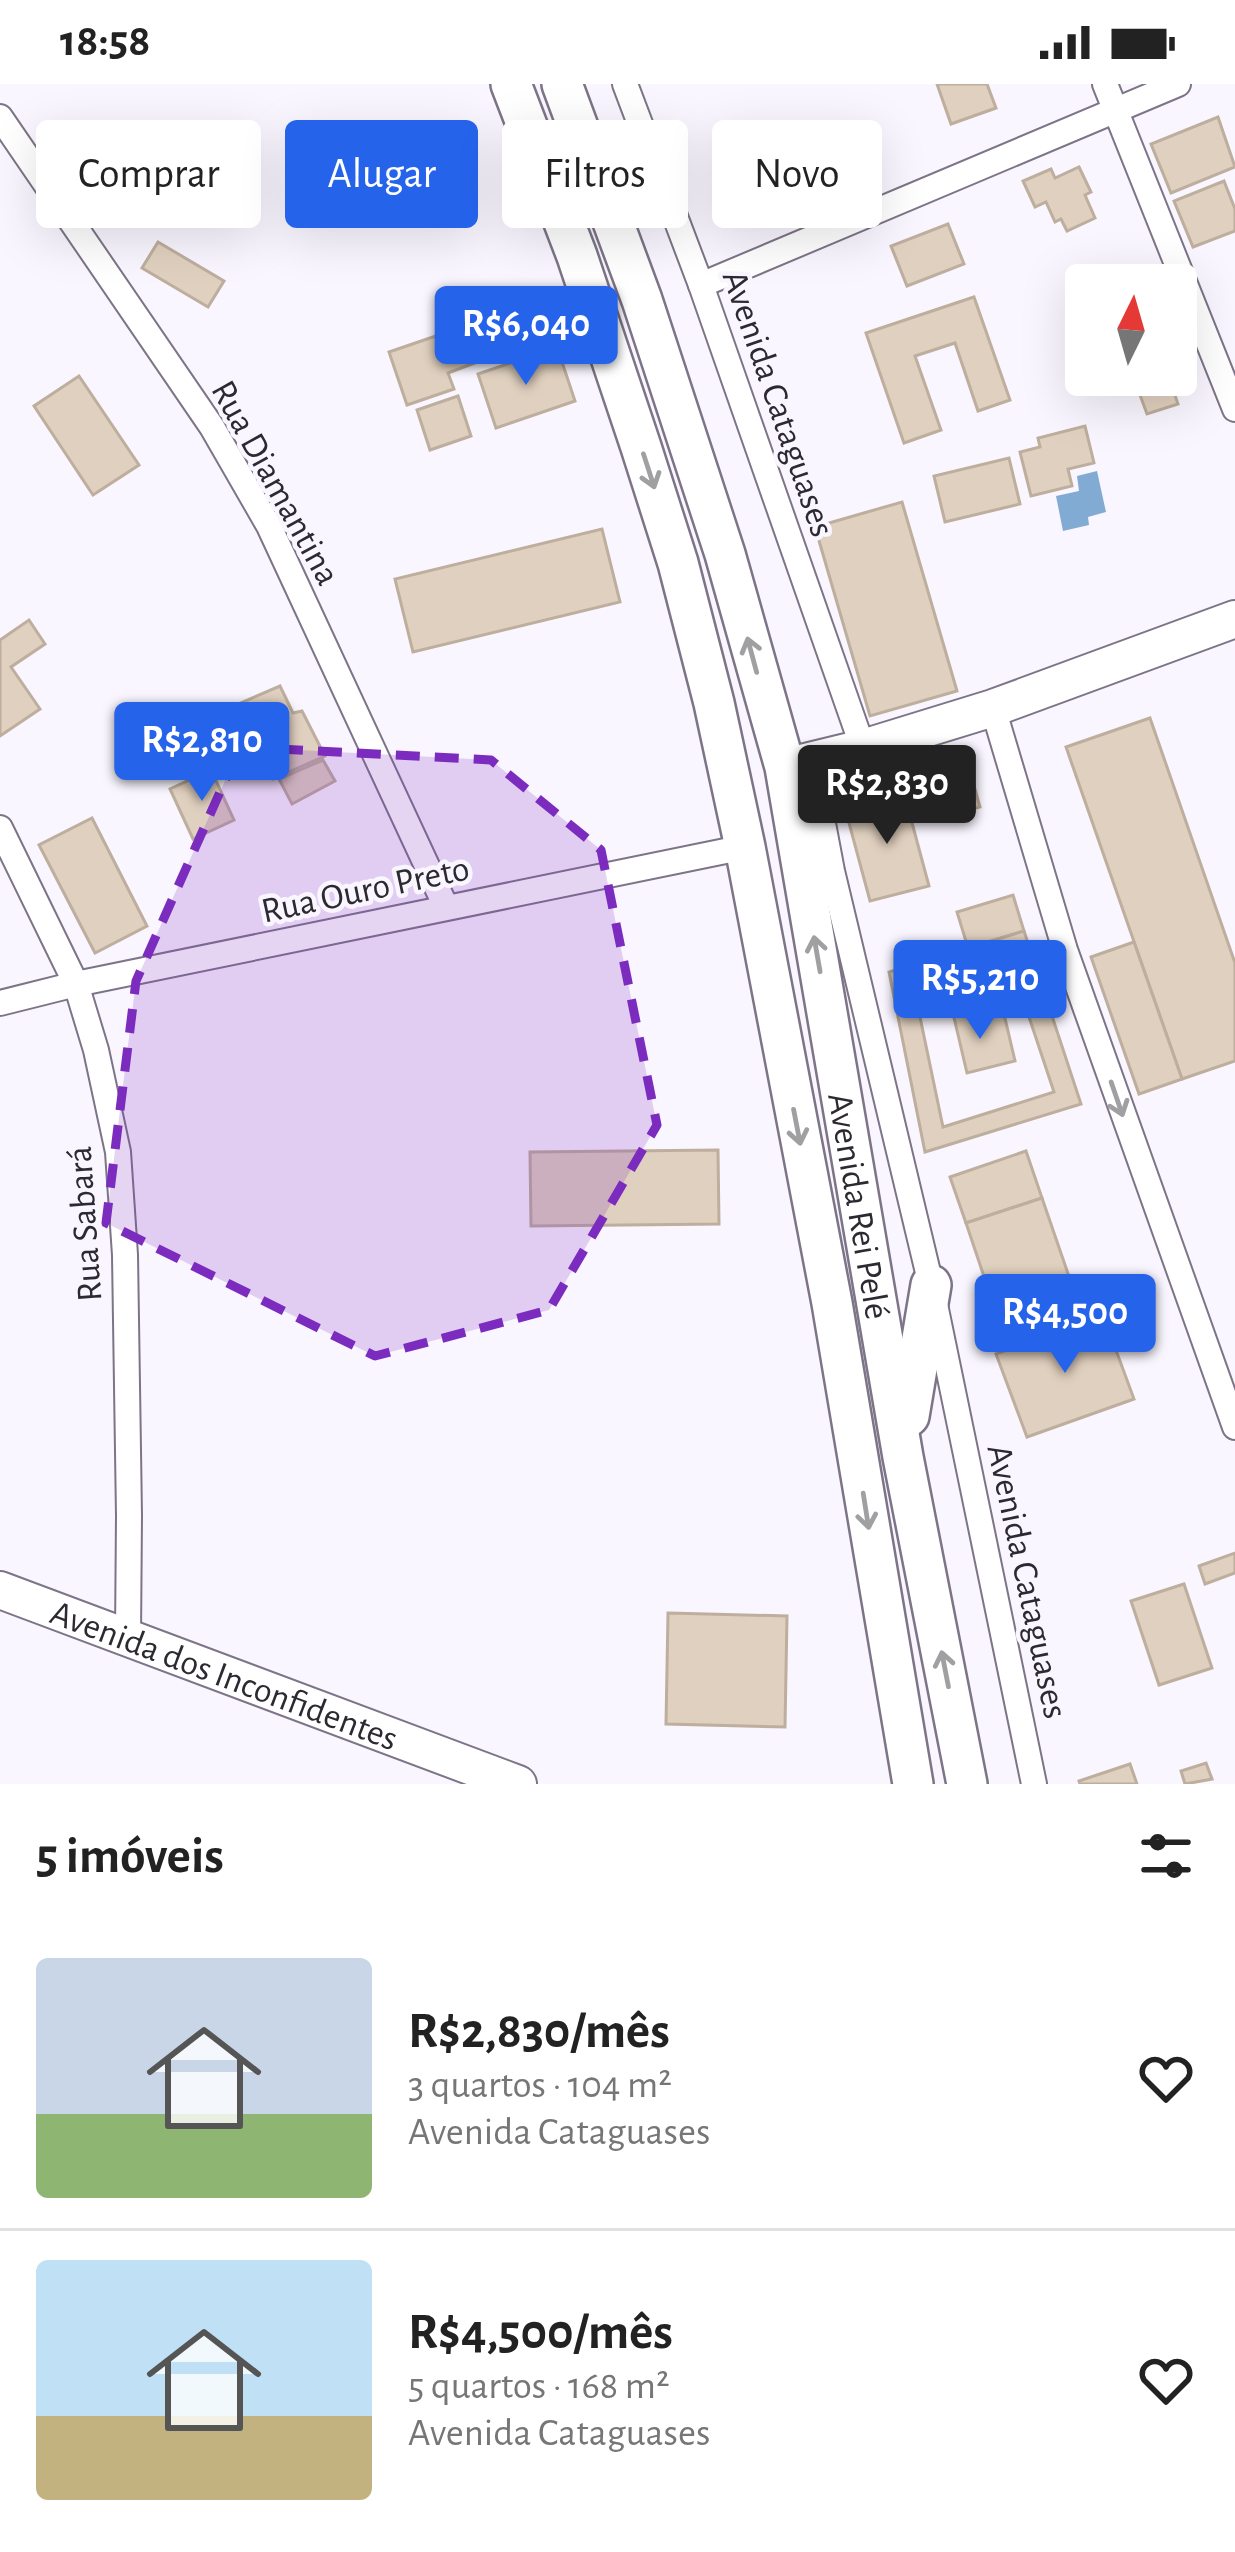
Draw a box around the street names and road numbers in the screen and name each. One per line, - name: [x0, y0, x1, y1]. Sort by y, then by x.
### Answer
- street label: Avenida Cataguases: [716, 266, 841, 541]
- street label: Rua Diamantina: [204, 375, 346, 591]
- street label: Rua Ouro Preto: [258, 850, 473, 930]
- street label: Avenida Rei Pelé: [821, 1090, 895, 1322]
- street label: Rua Sabará: [62, 1145, 108, 1303]
- street label: Avenida Cataguases: [980, 1441, 1074, 1722]
- street label: Avenida dos Inconfidentes: [46, 1595, 403, 1757]

